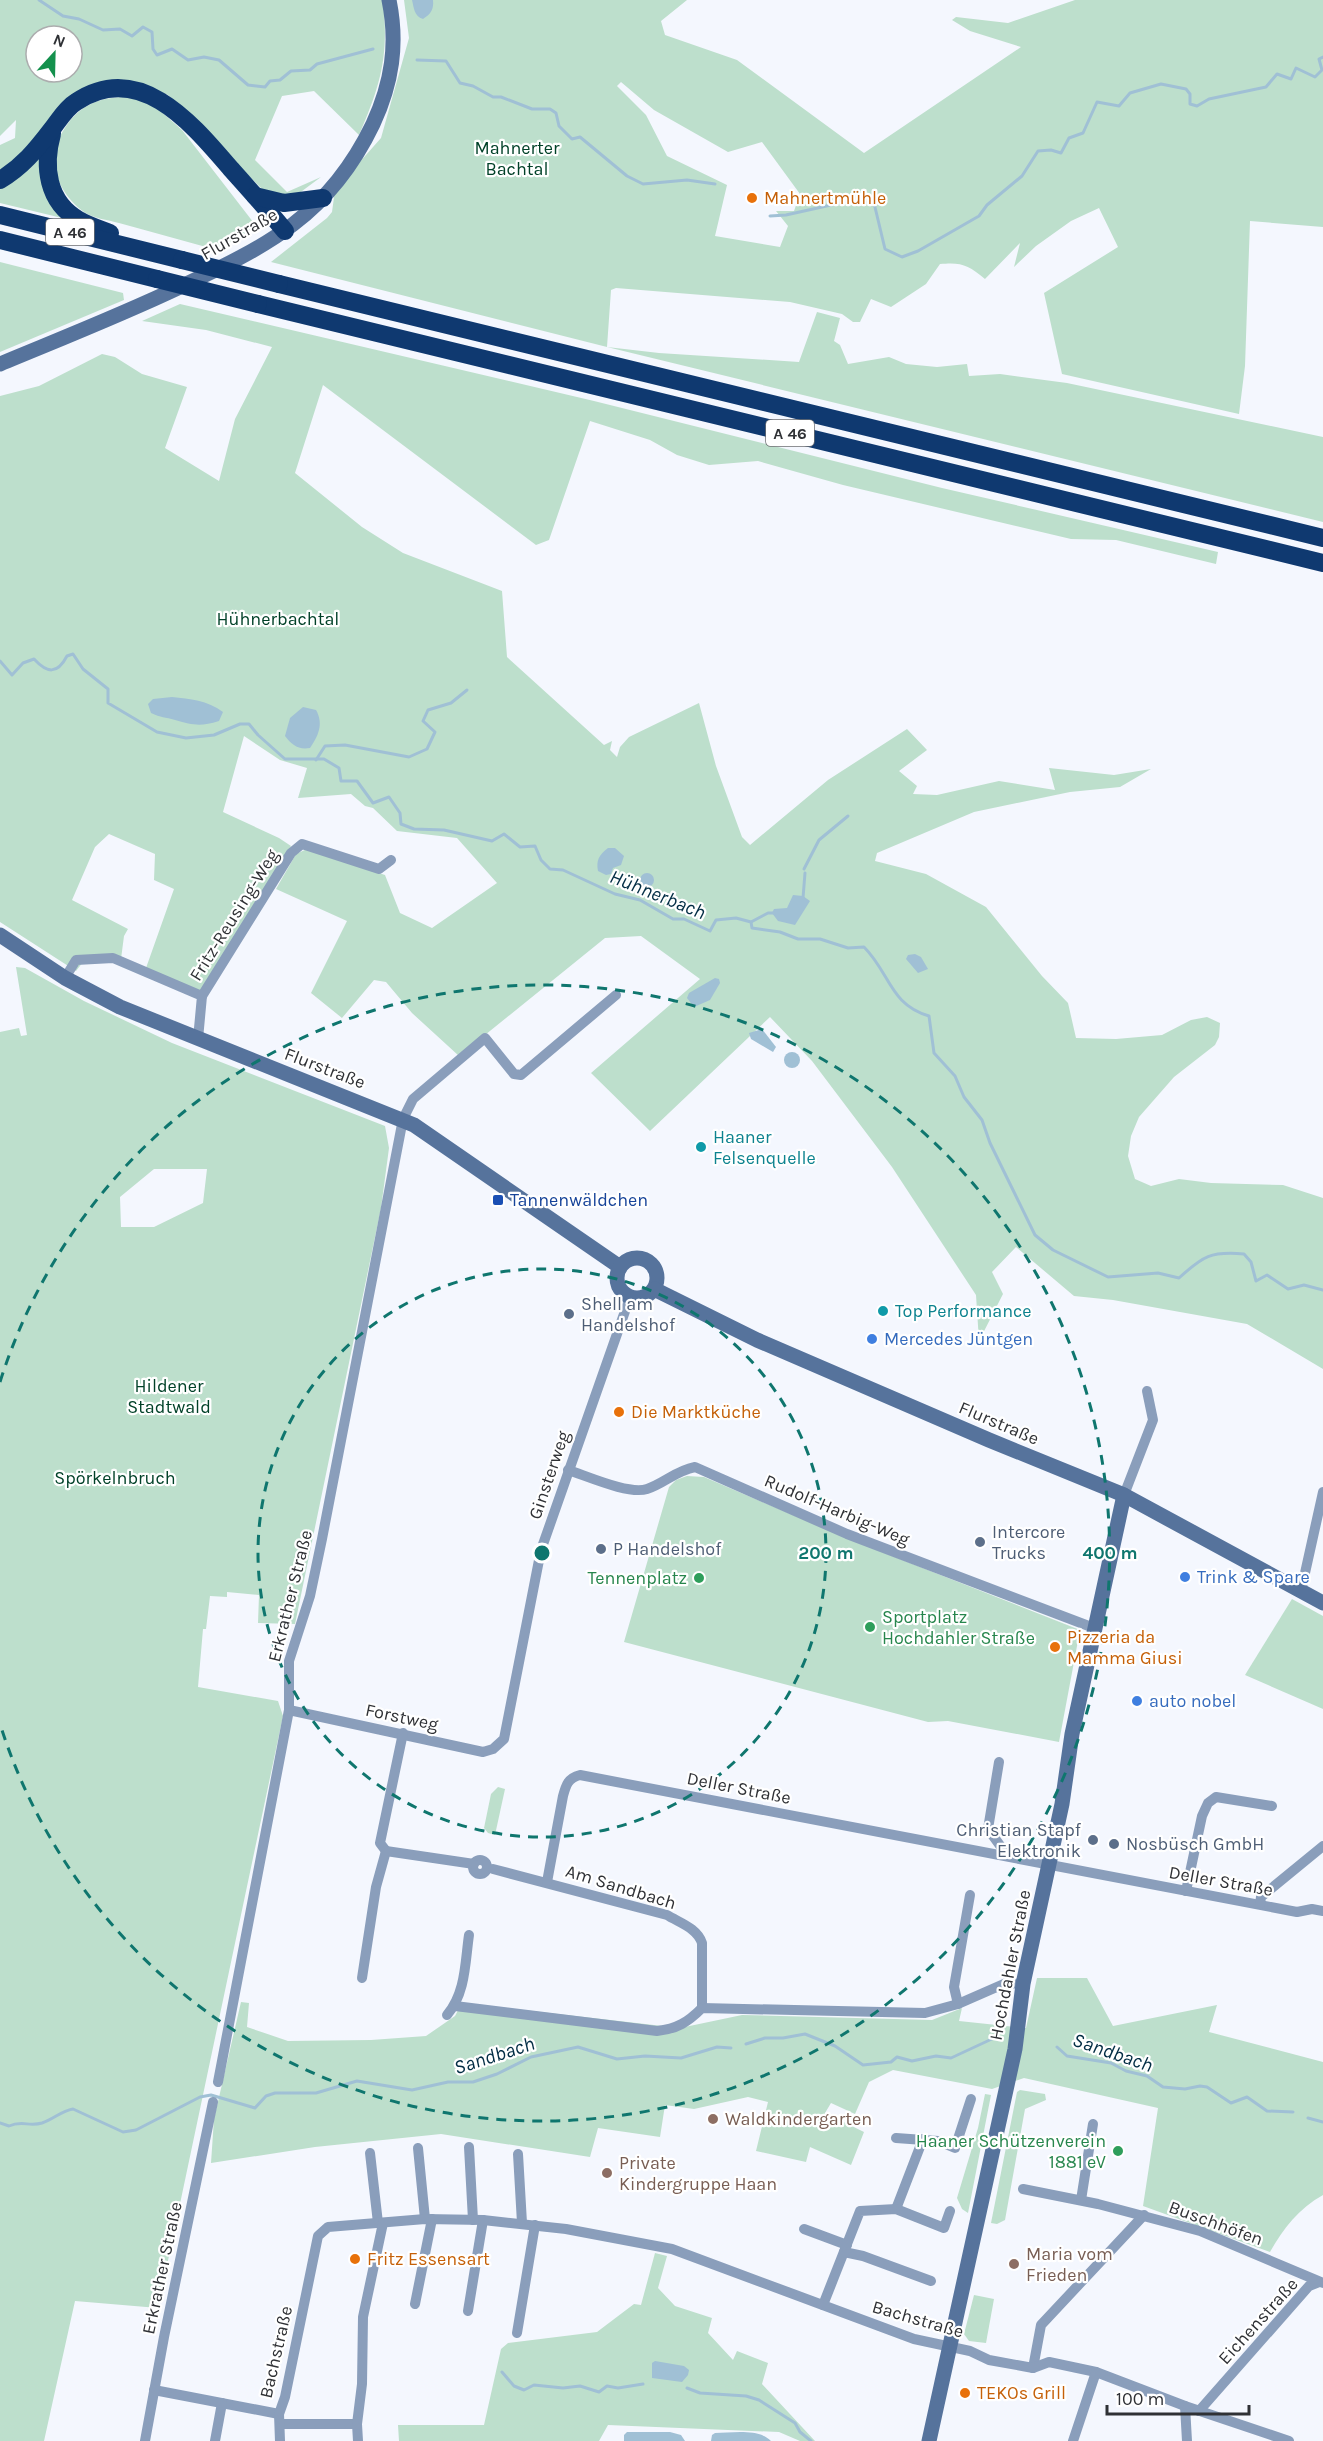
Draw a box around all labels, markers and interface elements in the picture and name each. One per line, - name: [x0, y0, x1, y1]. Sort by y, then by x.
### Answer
- north arrow: [24, 24, 84, 84]
- text: N: [51, 30, 68, 52]
- park label: Mahnerter Bachtal: [474, 137, 560, 180]
- place label: Mahnertmühle: [764, 187, 886, 209]
- marker: Mahnertmühle: [745, 191, 759, 205]
- street label: Flurstraße: [197, 203, 281, 265]
- road number: A 46: [46, 219, 94, 245]
- road number: A 46: [766, 420, 814, 446]
- park label: Hühnerbachtal: [217, 608, 339, 630]
- street label: Fritz-Reusing-Weg: [185, 845, 283, 985]
- water label: Hühnerbach: [606, 865, 709, 924]
- street label: Flurstraße: [281, 1043, 369, 1093]
- place label: Haaner Felsenquelle: [713, 1126, 816, 1169]
- marker: Haaner Felsenquelle: [694, 1140, 708, 1154]
- place label: Tannenwäldchen: [510, 1189, 648, 1211]
- marker: Tannenwäldchen: [491, 1193, 505, 1207]
- place label: Shell am Handelshof: [581, 1293, 676, 1336]
- place label: Top Performance: [895, 1300, 1032, 1322]
- marker: Top Performance: [876, 1304, 890, 1318]
- marker: Shell am Handelshof: [562, 1307, 576, 1321]
- place label: Mercedes Jüntgen: [884, 1328, 1033, 1350]
- marker: Mercedes Jüntgen: [865, 1332, 879, 1346]
- park label: Hildener Stadtwald: [127, 1375, 211, 1418]
- street label: Flurstraße: [956, 1396, 1042, 1450]
- place label: Die Marktküche: [631, 1401, 761, 1423]
- marker: Die Marktküche: [612, 1405, 626, 1419]
- street label: Ginsterweg: [524, 1428, 574, 1522]
- park label: Spörkelnbruch: [54, 1467, 176, 1489]
- street label: Rudolf-Harbig-Weg: [761, 1469, 913, 1551]
- place label: Intercore Trucks: [992, 1521, 1065, 1564]
- street label: Erkrather Straße: [263, 1528, 317, 1664]
- marker: Intercore Trucks: [973, 1535, 987, 1549]
- place label: P Handelshof: [613, 1538, 722, 1560]
- marker: P Handelshof: [594, 1542, 608, 1556]
- text: 200 m: [798, 1542, 854, 1564]
- text: 400 m: [1082, 1542, 1138, 1564]
- centre of rings: [532, 1543, 552, 1563]
- place label: Trink & Spare: [1197, 1566, 1310, 1588]
- place label: Tennenplatz: [587, 1567, 687, 1589]
- marker: Trink & Spare: [1178, 1570, 1192, 1584]
- marker: Tennenplatz: [692, 1571, 706, 1585]
- place label: Sportplatz Hochdahler Straße: [882, 1606, 1035, 1649]
- marker: Sportplatz Hochdahler Straße: [863, 1620, 877, 1634]
- place label: Pizzeria da Mamma Giusi: [1067, 1626, 1183, 1669]
- marker: Pizzeria da Mamma Giusi: [1048, 1640, 1062, 1654]
- place label: auto nobel: [1149, 1690, 1236, 1712]
- marker: auto nobel: [1130, 1694, 1144, 1708]
- street label: Forstweg: [364, 1699, 440, 1735]
- street label: Deller Straße: [685, 1767, 793, 1809]
- place label: Christian Stapf Elektronik: [956, 1819, 1082, 1862]
- marker: Christian Stapf Elektronik: [1086, 1833, 1100, 1847]
- place label: Nosbüsch GmbH: [1126, 1833, 1264, 1855]
- marker: Nosbüsch GmbH: [1107, 1837, 1121, 1851]
- street label: Am Sandbach: [563, 1860, 679, 1914]
- street label: Deller Straße: [1167, 1861, 1275, 1901]
- street label: Hochdahler Straße: [985, 1888, 1035, 2042]
- water label: Sandbach: [1070, 2028, 1156, 2077]
- water label: Sandbach: [451, 2032, 537, 2079]
- place label: Waldkindergarten: [725, 2108, 872, 2130]
- marker: Waldkindergarten: [706, 2112, 720, 2126]
- place label: Haaner Schützenverein 1881 eV: [916, 2130, 1106, 2173]
- marker: Haaner Schützenverein 1881 eV: [1111, 2144, 1125, 2158]
- place label: Private Kindergruppe Haan: [619, 2152, 777, 2195]
- marker: Private Kindergruppe Haan: [600, 2166, 614, 2180]
- street label: Buschhöfen: [1166, 2196, 1266, 2250]
- street label: Erkrather Straße: [137, 2200, 187, 2336]
- place label: Maria vom Frieden: [1026, 2243, 1113, 2286]
- place label: Fritz Essensart: [367, 2248, 490, 2270]
- marker: Fritz Essensart: [348, 2252, 362, 2266]
- marker: Maria vom Frieden: [1007, 2257, 1021, 2271]
- street label: Eichenstraße: [1213, 2273, 1303, 2369]
- street label: Bachstraße: [870, 2295, 966, 2343]
- street label: Bachstraße: [255, 2304, 297, 2400]
- scale bar: [1107, 2378, 1250, 2416]
- place label: TEKOs Grill: [977, 2382, 1066, 2404]
- marker: TEKOs Grill: [958, 2386, 972, 2400]
- text: 100 m: [1116, 2388, 1164, 2410]

